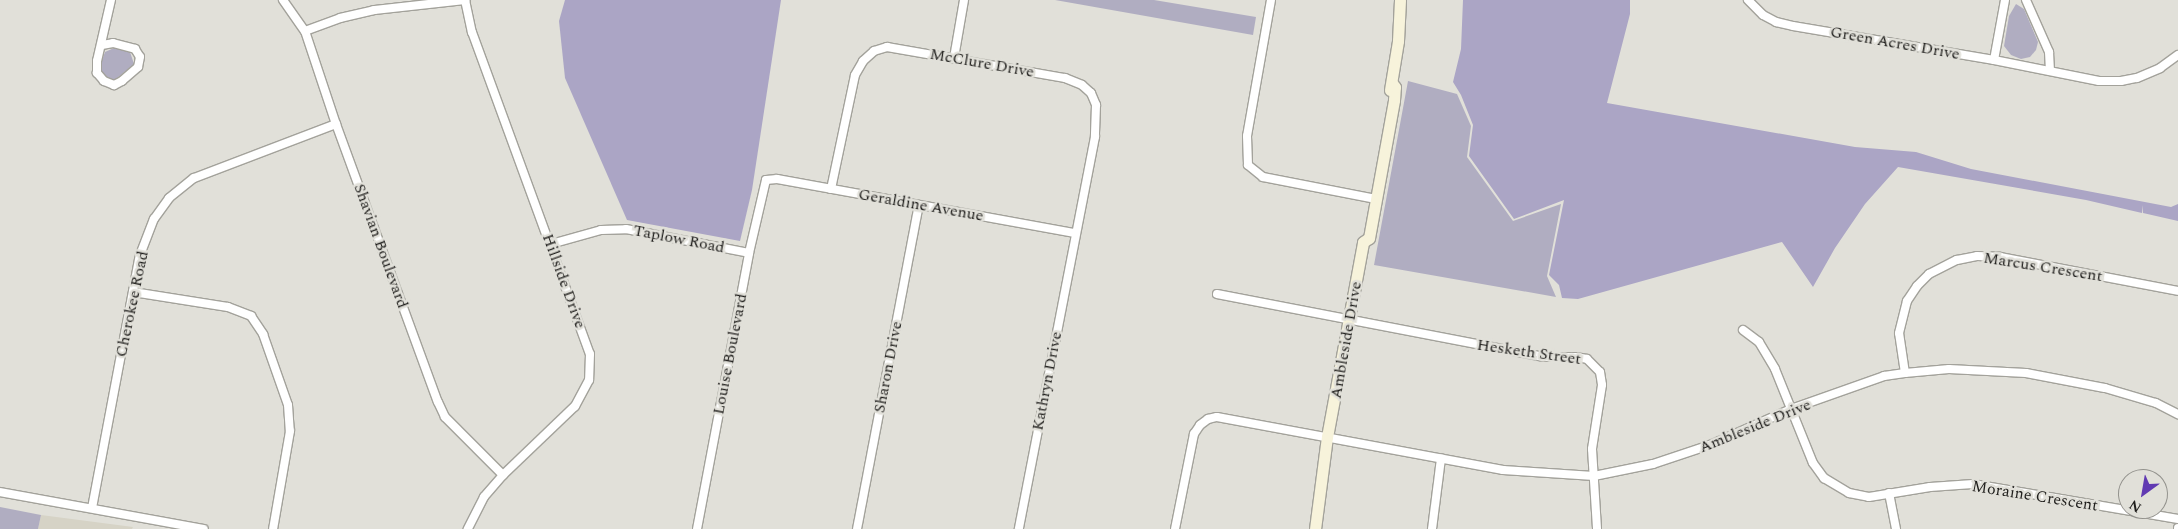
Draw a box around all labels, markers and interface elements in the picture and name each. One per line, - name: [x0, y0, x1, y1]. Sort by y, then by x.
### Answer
- street label: Green Acres Drive: [1829, 22, 1961, 64]
- street label: McClure Drive: [928, 44, 1036, 82]
- street label: Shavian Boulevard: [350, 181, 412, 311]
- street label: Geraldine Avenue: [857, 185, 985, 225]
- street label: Taplow Road: [632, 221, 726, 257]
- street label: Hillside Drive: [538, 231, 590, 331]
- street label: Marcus Crescent: [1982, 248, 2104, 286]
- street label: Cherokee Road: [111, 249, 153, 359]
- street label: Ambleside Drive: [1326, 280, 1366, 400]
- street label: Louise Boulevard: [709, 292, 751, 416]
- street label: Sharon Drive: [870, 320, 906, 414]
- street label: Kathryn Drive: [1028, 330, 1066, 432]
- street label: Hesketh Street: [1476, 335, 1582, 369]
- street label: Ambleside Drive: [1696, 395, 1814, 457]
- north arrow: [2118, 469, 2168, 519]
- street label: Moraine Crescent: [1971, 477, 2099, 515]
- text: N: [2125, 494, 2146, 518]

